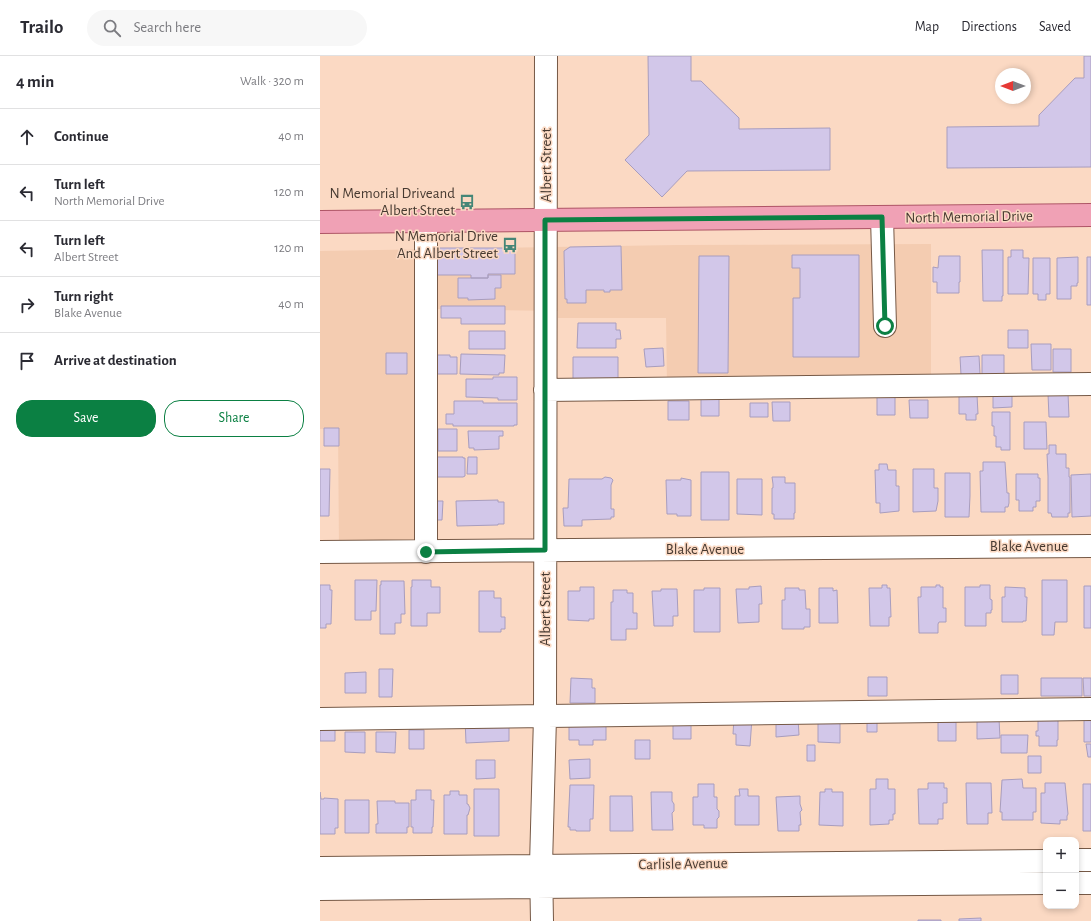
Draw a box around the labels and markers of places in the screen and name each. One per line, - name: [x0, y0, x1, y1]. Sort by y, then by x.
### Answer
- place label: N Memorial Driveand Albert Street: [330, 186, 455, 218]
- bus stop icon: N Memorial Driveand Albert Street: [458, 193, 476, 211]
- place label: N Memorial Drive And Albert Street: [395, 229, 498, 261]
- bus stop icon: N Memorial Drive And Albert Street: [501, 236, 519, 254]

